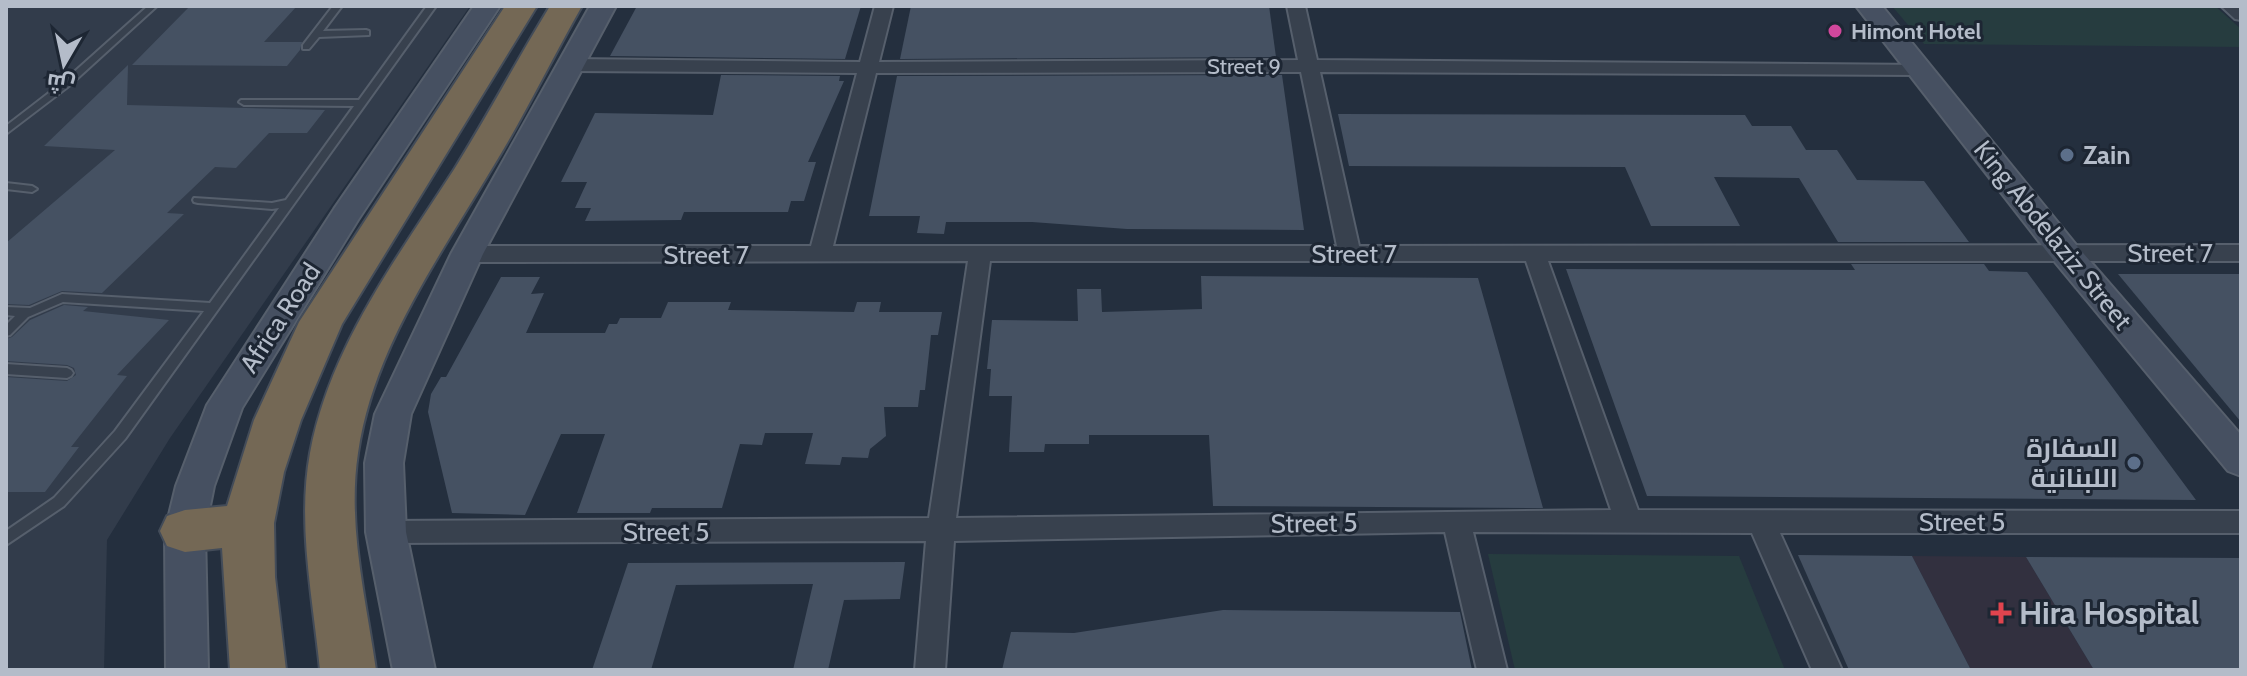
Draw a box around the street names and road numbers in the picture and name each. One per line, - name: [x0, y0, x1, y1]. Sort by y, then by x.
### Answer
- street label: Street 9: [1207, 53, 1281, 80]
- street label: King Abdelaziz Street: [1967, 134, 2139, 336]
- street label: Street 7: [2127, 237, 2213, 269]
- street label: Street 7: [1311, 238, 1397, 270]
- street label: Street 7: [663, 239, 749, 271]
- street label: Africa Road: [233, 257, 327, 379]
- street label: Street 5: [1270, 506, 1358, 540]
- street label: Street 5: [1919, 506, 2005, 538]
- street label: Street 5: [623, 516, 709, 548]

